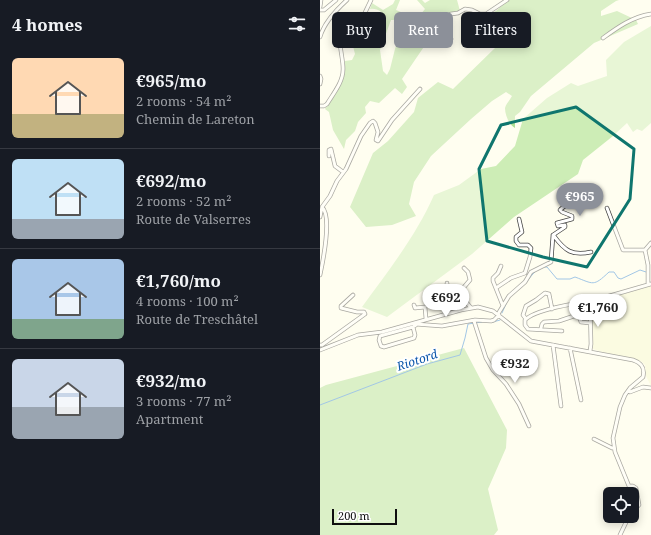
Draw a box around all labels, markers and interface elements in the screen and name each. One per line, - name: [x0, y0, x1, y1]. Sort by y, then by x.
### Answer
- chip: Buy: [332, 12, 386, 48]
- chip: Rent: [394, 12, 453, 48]
- chip: Filters: [461, 12, 531, 48]
- text: 4 homes: [12, 13, 82, 36]
- icon: filters: [286, 13, 308, 35]
- text: €965/mo: [136, 69, 206, 92]
- icon: home: [44, 74, 92, 122]
- text: 2 rooms · 54 m²: [136, 92, 231, 110]
- text: Chemin de Lareton: [136, 110, 255, 128]
- text: €692/mo: [136, 169, 206, 192]
- icon: home: [44, 175, 92, 223]
- pin: €965: [556, 183, 604, 217]
- text: €965: [565, 187, 595, 205]
- text: 2 rooms · 52 m²: [136, 192, 231, 210]
- text: Route de Valserres: [136, 210, 251, 228]
- text: €1,760/mo: [136, 269, 221, 292]
- icon: home: [44, 275, 92, 323]
- pin: €692: [422, 284, 470, 318]
- text: €692: [431, 288, 461, 306]
- text: 4 rooms · 100 m²: [136, 292, 239, 310]
- pin: €1,760: [565, 294, 631, 328]
- text: €1,760: [578, 298, 618, 316]
- text: Route de Treschâtel: [136, 310, 258, 328]
- water label: Riotord: [393, 345, 440, 375]
- pin: €932: [491, 350, 539, 384]
- text: €932: [500, 354, 530, 372]
- text: €932/mo: [136, 369, 206, 392]
- icon: home: [44, 375, 92, 423]
- text: 3 rooms · 77 m²: [136, 392, 231, 410]
- text: Apartment: [136, 410, 203, 428]
- map controls: [603, 487, 639, 523]
- button: locate: [603, 487, 639, 523]
- scale bar: [332, 507, 397, 526]
- text: 200 m: [338, 508, 370, 523]

